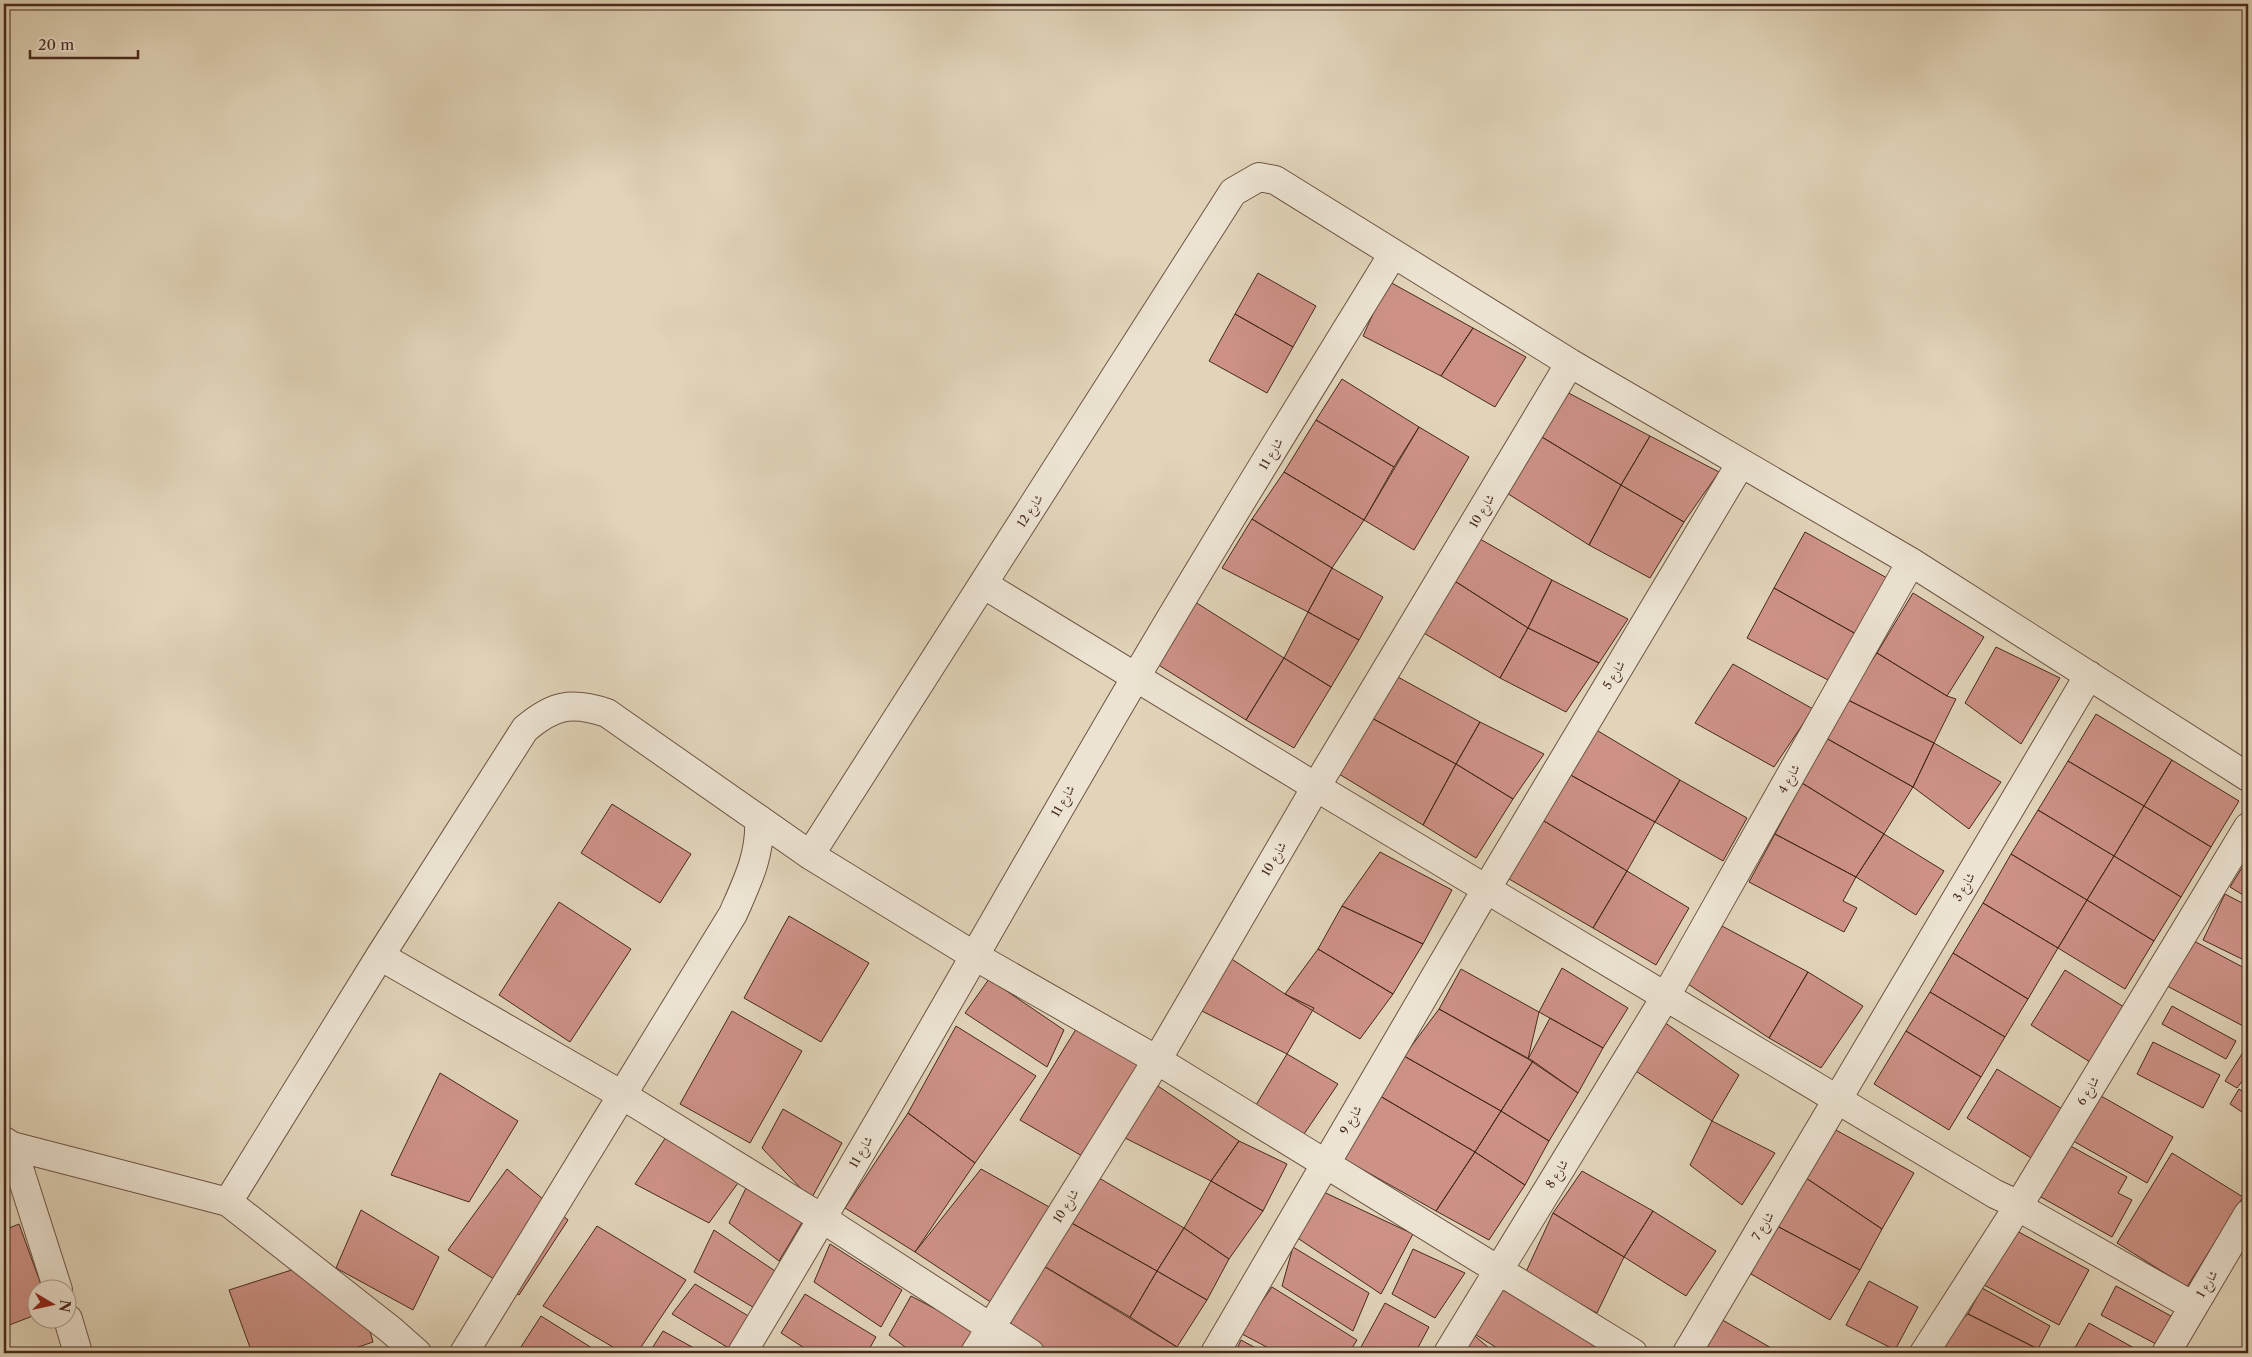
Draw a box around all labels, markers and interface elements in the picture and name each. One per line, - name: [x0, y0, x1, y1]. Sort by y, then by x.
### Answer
- scale bar: [30, 28, 138, 60]
- text: 20 m: [38, 35, 74, 54]
- street label: شارع 11: [1255, 435, 1289, 474]
- street label: شارع 12: [1013, 491, 1049, 532]
- street label: شارع 10: [1466, 491, 1501, 532]
- street label: شارع 5: [1599, 658, 1631, 694]
- street label: شارع 4: [1774, 761, 1806, 798]
- street label: شارع 11: [1048, 782, 1081, 821]
- street label: شارع 10: [1258, 839, 1293, 880]
- street label: شارع 3: [1949, 870, 1981, 906]
- street label: شارع 6: [2073, 1073, 2106, 1110]
- street label: شارع 9: [1336, 1102, 1368, 1139]
- street label: شارع 11: [846, 1133, 879, 1172]
- street label: شارع 8: [1542, 1156, 1575, 1193]
- street label: شارع 10: [1049, 1186, 1085, 1227]
- street label: شارع 7: [1748, 1209, 1780, 1245]
- street label: شارع 1: [2193, 1267, 2224, 1302]
- north arrow: [28, 1280, 78, 1330]
- text: N: [55, 1299, 75, 1313]

